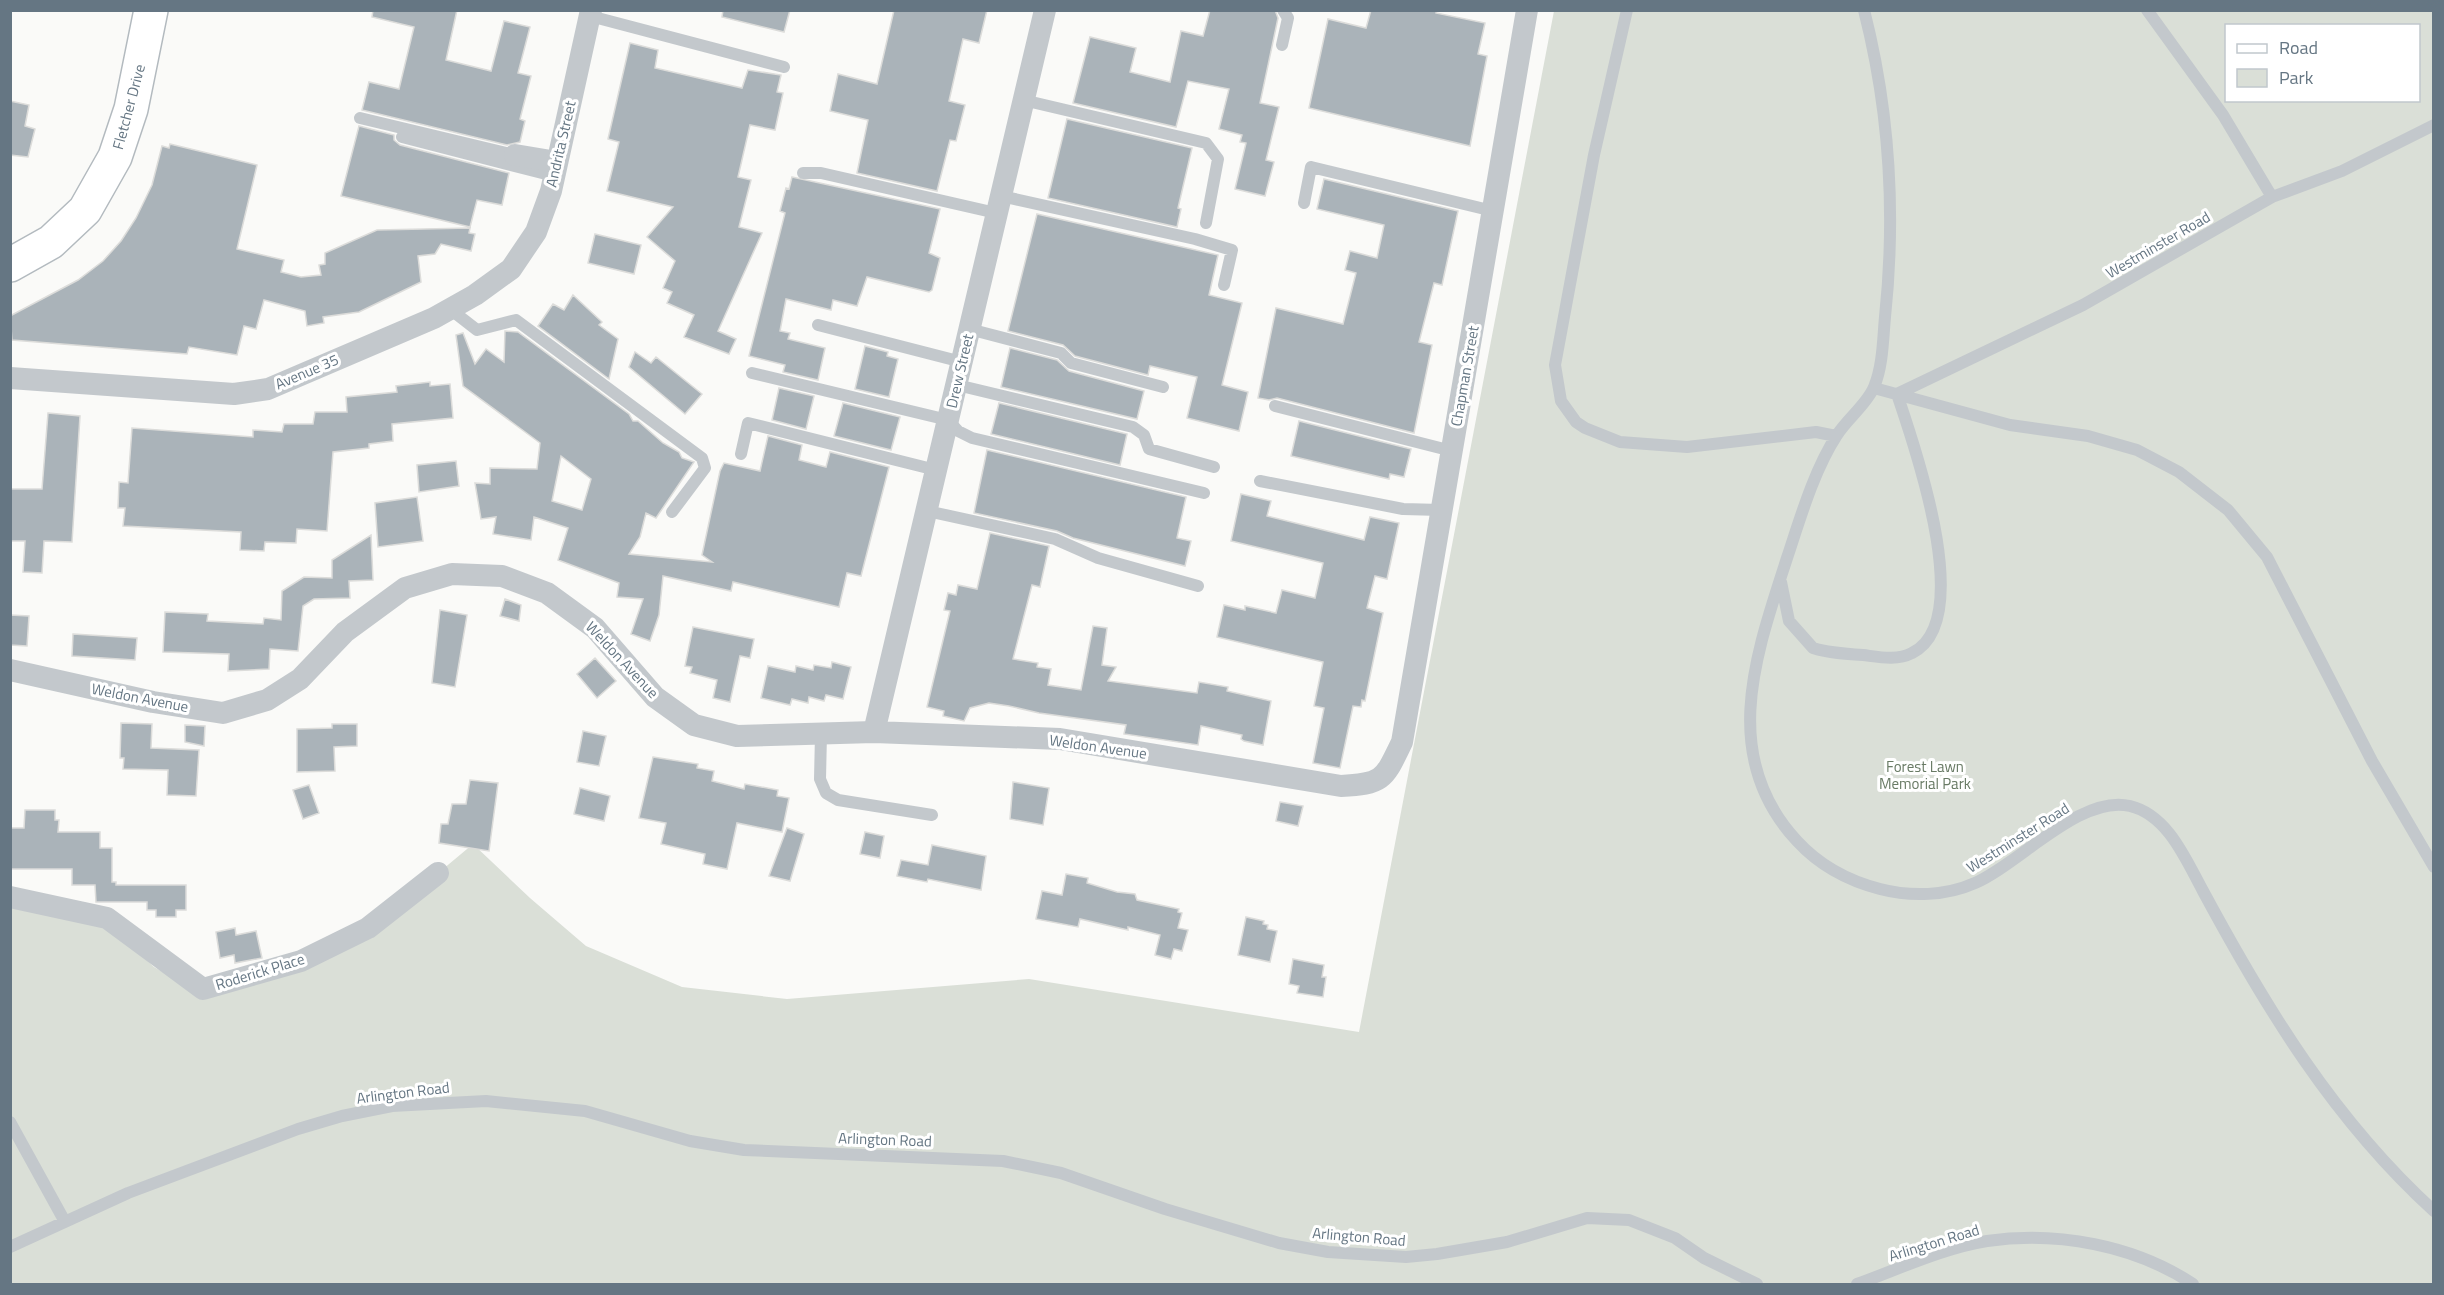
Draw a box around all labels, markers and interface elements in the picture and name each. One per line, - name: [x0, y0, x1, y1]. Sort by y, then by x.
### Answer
- legend: [2225, 24, 2420, 102]
- text: Road: [2279, 34, 2318, 61]
- street label: Fletcher Drive: [106, 62, 151, 152]
- text: Park: [2279, 64, 2314, 91]
- street label: Andrita Street: [539, 98, 582, 189]
- street label: Westminster Road: [2101, 205, 2214, 284]
- street label: Chapman Street: [1444, 323, 1485, 428]
- street label: Drew Street: [940, 331, 979, 410]
- street label: Avenue 35: [271, 348, 342, 395]
- street label: Weldon Avenue: [580, 616, 664, 703]
- street label: Weldon Avenue: [90, 677, 190, 718]
- street label: Weldon Avenue: [1048, 728, 1148, 765]
- park label: Forest Lawn Memorial Park: [1879, 755, 1971, 795]
- street label: Westminster Road: [1962, 797, 2074, 878]
- street label: Roderick Place: [213, 947, 307, 996]
- street label: Arlington Road: [355, 1075, 451, 1110]
- street label: Arlington Road: [838, 1126, 932, 1153]
- street label: Arlington Road: [1886, 1218, 1982, 1267]
- street label: Arlington Road: [1311, 1221, 1407, 1252]

